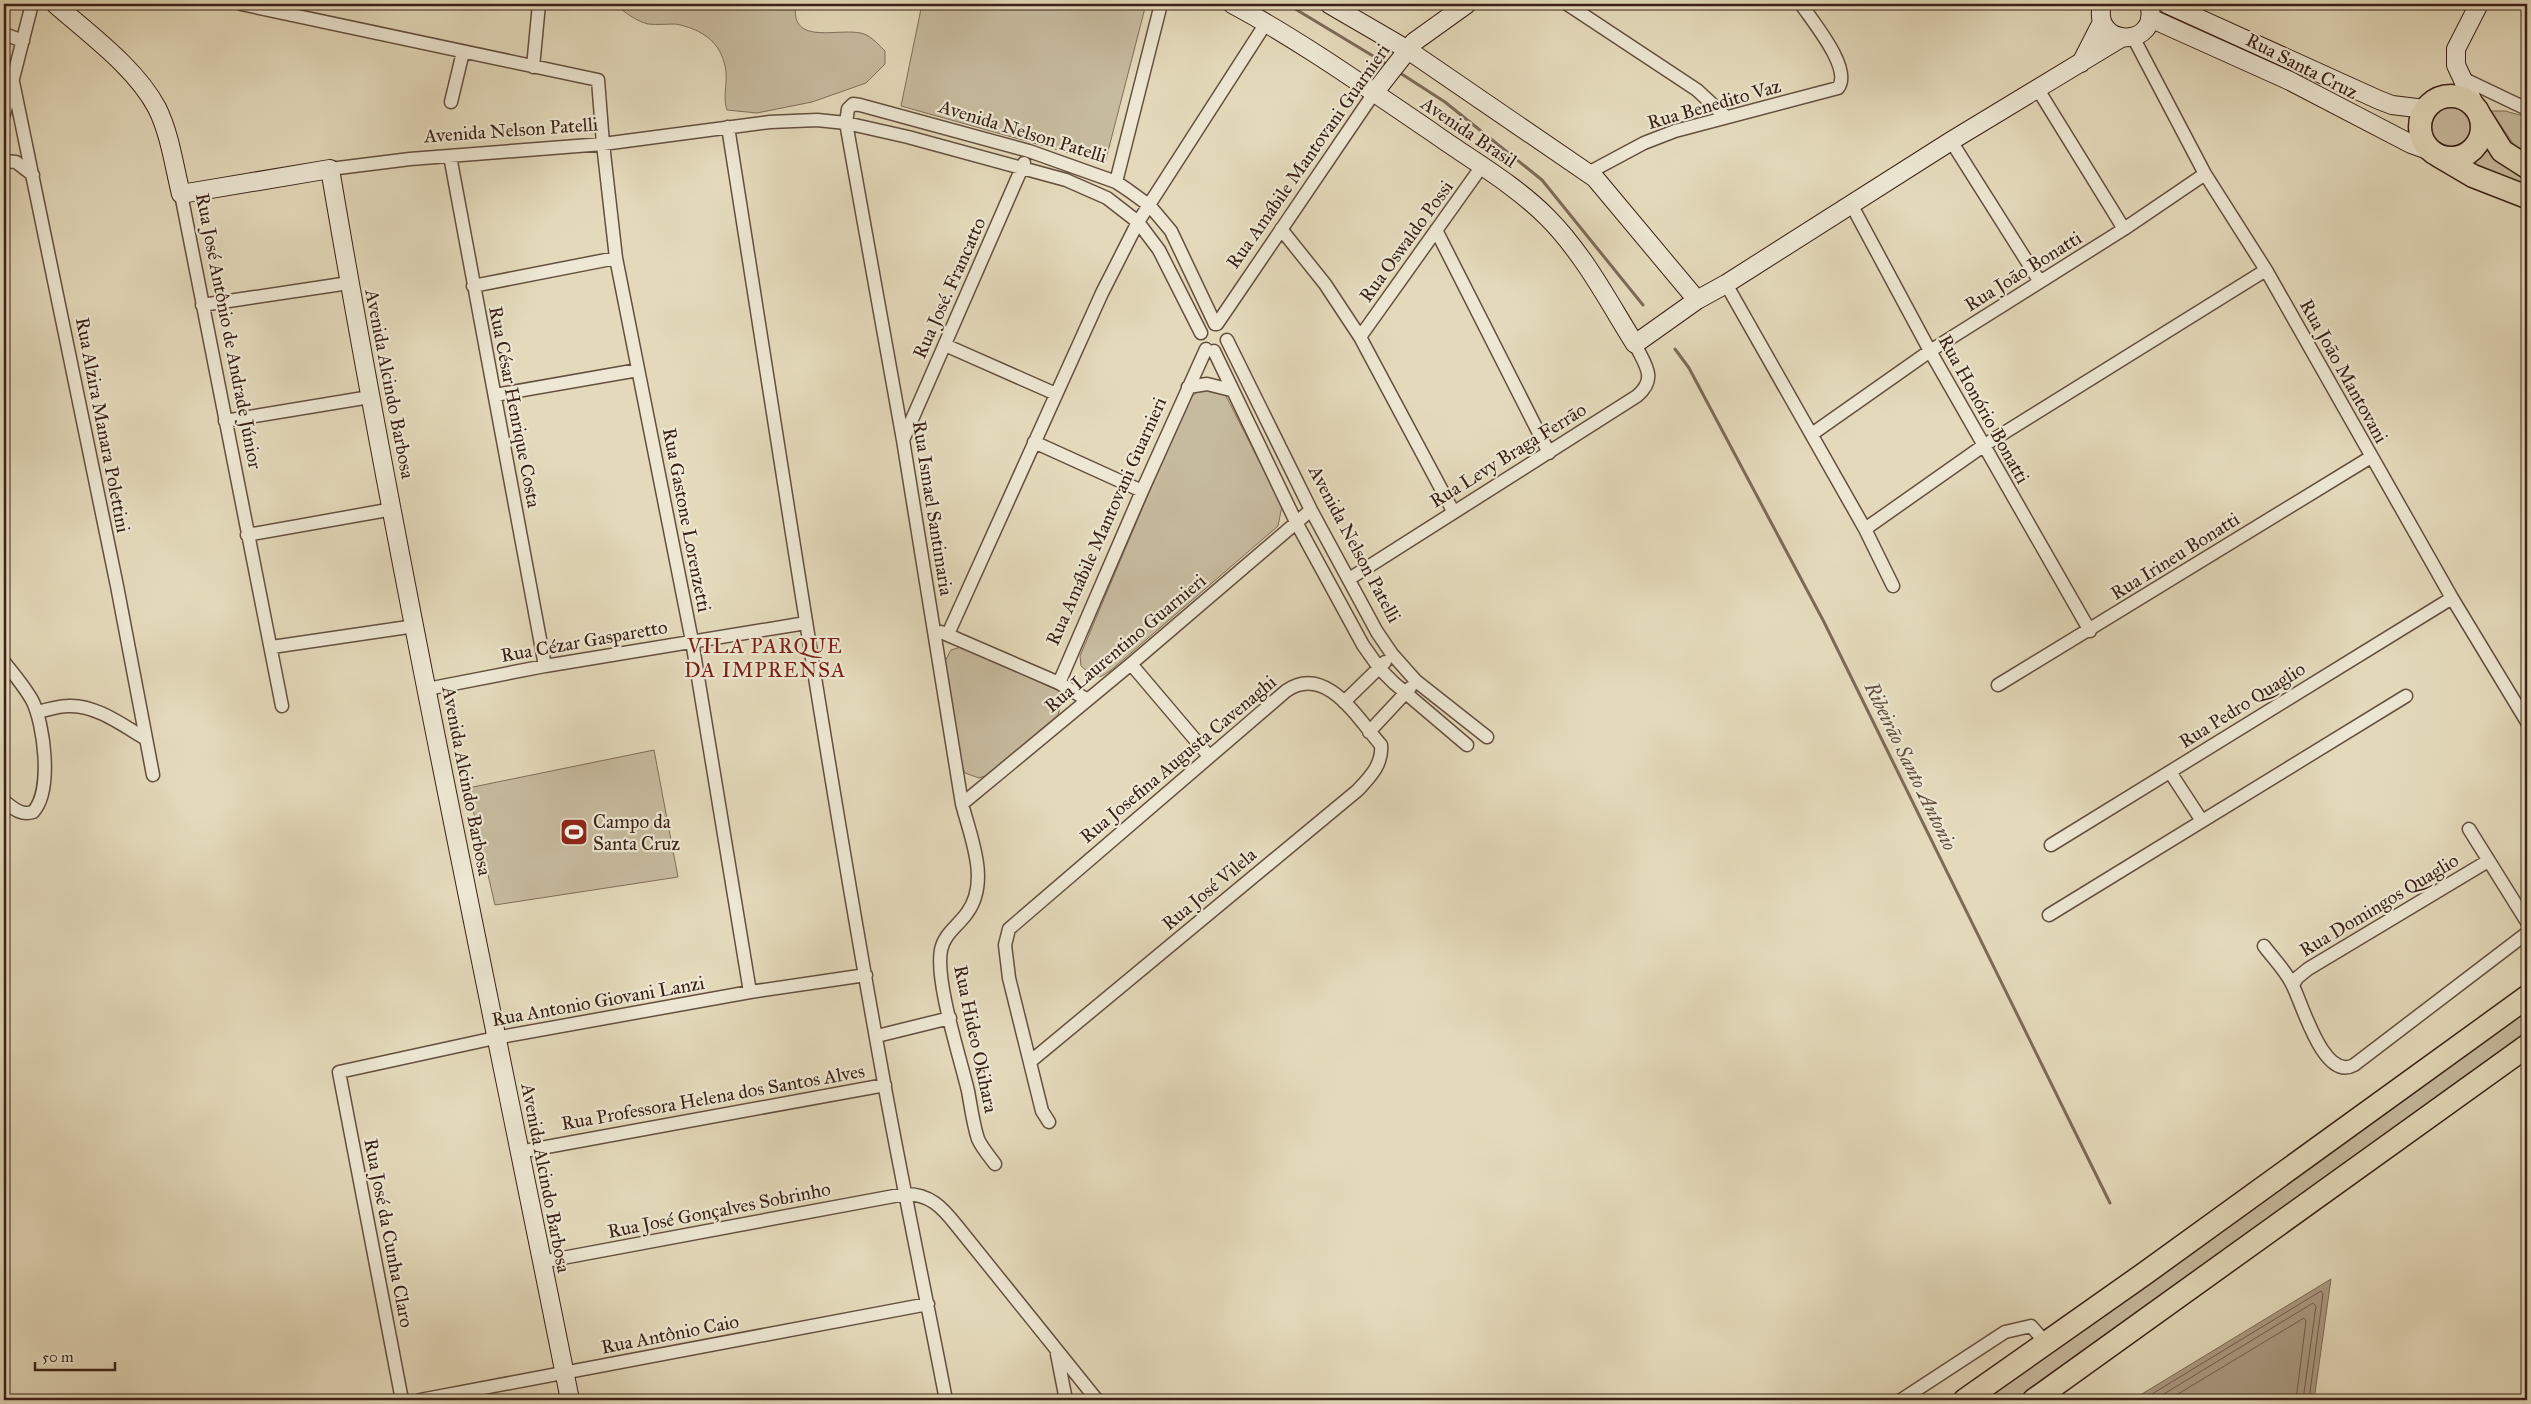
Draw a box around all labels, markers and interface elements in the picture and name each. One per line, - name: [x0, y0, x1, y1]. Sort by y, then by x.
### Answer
- street label: Rua Santa Cruz: [2242, 28, 2362, 104]
- street label: Rua Amábile Mantovani Guarnieri: [1221, 39, 1395, 273]
- street label: Rua Benedito Vaz: [1645, 74, 1784, 134]
- street label: Avenida Brasil: [1416, 91, 1522, 173]
- street label: Avenida Nelson Patelli: [935, 94, 1110, 168]
- street label: Avenida Nelson Patelli: [422, 112, 599, 148]
- street label: Rua Oswaldo Possi: [1354, 176, 1458, 306]
- street label: Rua José Antônio de Andrade Júnior: [190, 191, 267, 472]
- street label: Rua José. Francatto: [908, 214, 991, 362]
- street label: Rua João Bonatti: [1960, 226, 2086, 317]
- street label: Avenida Alcindo Barbosa: [360, 286, 420, 482]
- street label: Rua João Mantovani: [2294, 295, 2393, 447]
- street label: Rua César Henrique Costa: [483, 304, 546, 511]
- street label: Rua Alzira Manara Polettini: [71, 315, 135, 535]
- street label: Rua Honório Bonatti: [1934, 331, 2034, 487]
- street label: Rua Amábile Mantovani Guarnieri: [1041, 393, 1171, 649]
- street label: Rua Levy Braga Ferrão: [1426, 397, 1591, 513]
- street label: Rua Ismael Santimaria: [908, 419, 958, 598]
- street label: Rua Gastone Lorenzetti: [658, 426, 716, 614]
- street label: Avenida Nelson Patelli: [1303, 461, 1406, 626]
- street label: Rua Irineu Bonatti: [2106, 507, 2244, 605]
- street label: Rua Laurentino Guarnieri: [1040, 569, 1210, 717]
- street label: Rua Cézar Gasparetto: [499, 615, 669, 667]
- district label: VILA PARQUE DA IMPRENSA: [684, 633, 846, 683]
- street label: Rua Pedro Quaglio: [2175, 657, 2310, 754]
- street label: Rua Josefina Augusta Cavenaghi: [1075, 670, 1281, 849]
- water label: Ribeirão Santo Antonio: [1859, 677, 1962, 855]
- street label: Avenida Alcindo Barbosa: [437, 683, 497, 879]
- place label: Campo da Santa Cruz: [593, 810, 680, 855]
- sports icon: Campo da Santa Cruz: [559, 817, 589, 847]
- street label: Rua José Vilela: [1157, 842, 1262, 936]
- street label: Rua Domingos Quaglio: [2295, 848, 2463, 962]
- street label: Rua Hideo Okihara: [949, 963, 1003, 1116]
- street label: Rua Antonio Giovani Lanzi: [490, 971, 706, 1031]
- street label: Rua Professora Helena dos Santos Alves: [559, 1059, 867, 1135]
- street label: Avenida Alcindo Barbosa: [516, 1080, 576, 1276]
- street label: Rua José da Cunha Claro: [358, 1137, 419, 1330]
- street label: Rua José Gonçalves Sobrinho: [606, 1177, 833, 1244]
- street label: Rua Antônio Caio: [599, 1309, 741, 1359]
- scale bar: [35, 1339, 115, 1371]
- text: 50 m: [42, 1348, 74, 1366]

